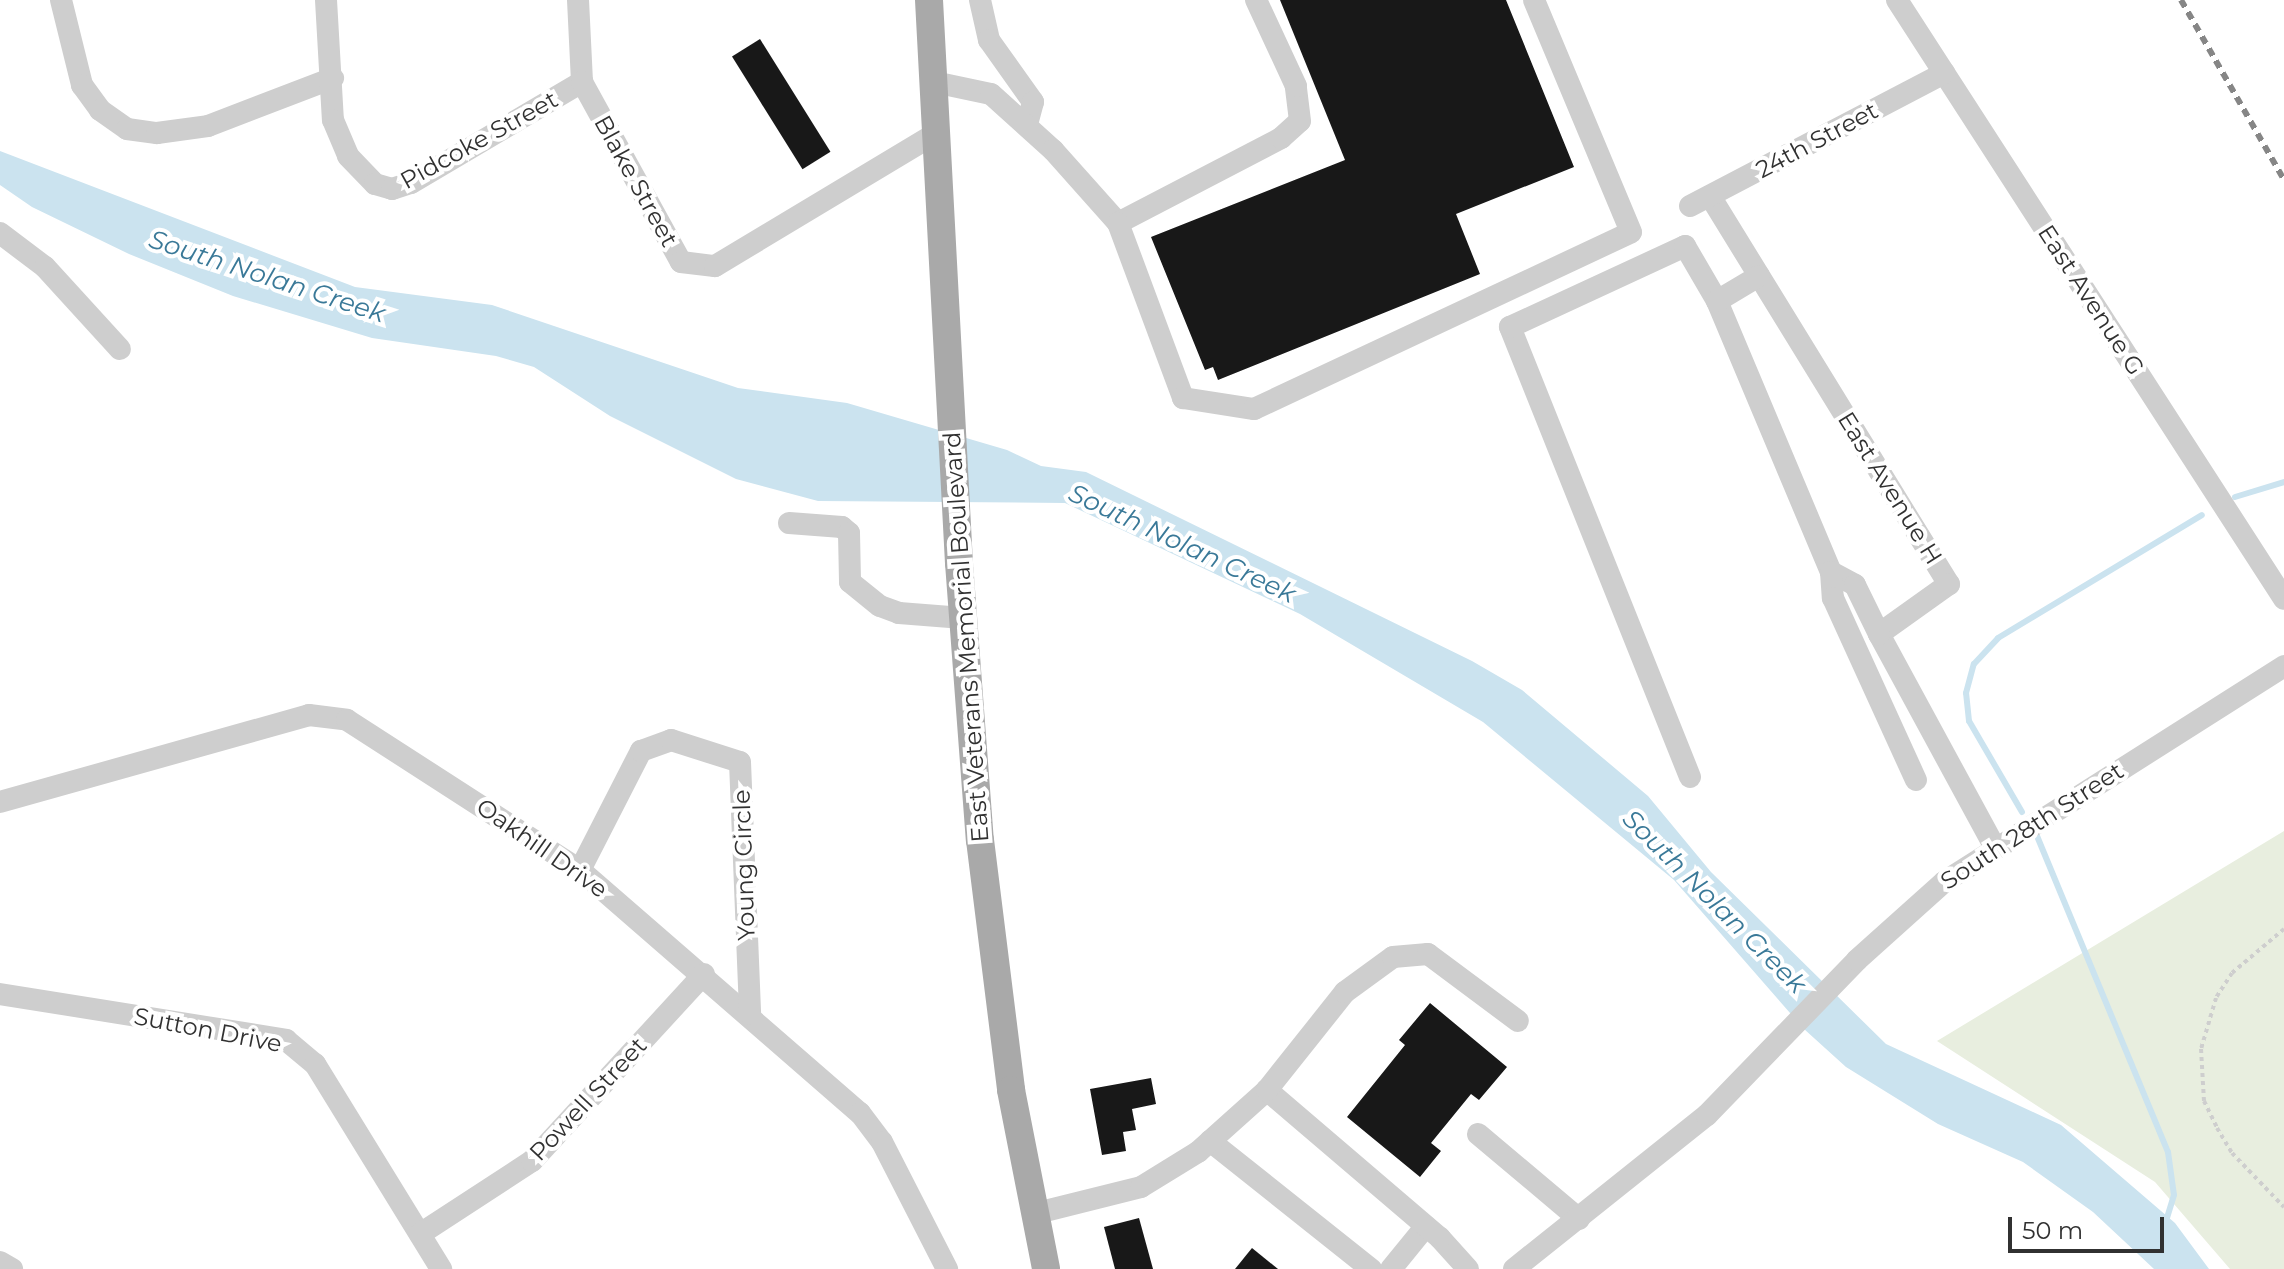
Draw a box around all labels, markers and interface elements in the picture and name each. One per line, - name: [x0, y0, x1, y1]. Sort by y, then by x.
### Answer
- street label: Pidcoke Street: [395, 85, 563, 195]
- street label: 24th Street: [1751, 96, 1883, 184]
- street label: Blake Street: [588, 110, 684, 252]
- street label: East Avenue G: [2032, 220, 2150, 380]
- water label: South Nolan Creek: [145, 224, 389, 330]
- street label: East Avenue H: [1832, 407, 1948, 569]
- street label: East Veterans Memorial Boulevard: [937, 431, 995, 843]
- water label: South Nolan Creek: [1064, 478, 1300, 610]
- street label: South 28th Street: [1935, 756, 2129, 896]
- street label: Young Circle: [727, 789, 761, 941]
- street label: Oakhill Drive: [471, 792, 613, 904]
- water label: South Nolan Creek: [1616, 804, 1812, 1000]
- street label: Sutton Drive: [132, 1002, 284, 1058]
- street label: Powell Street: [523, 1031, 653, 1167]
- scale bar: [2012, 1201, 2168, 1251]
- text: 50 m: [2022, 1216, 2083, 1245]

